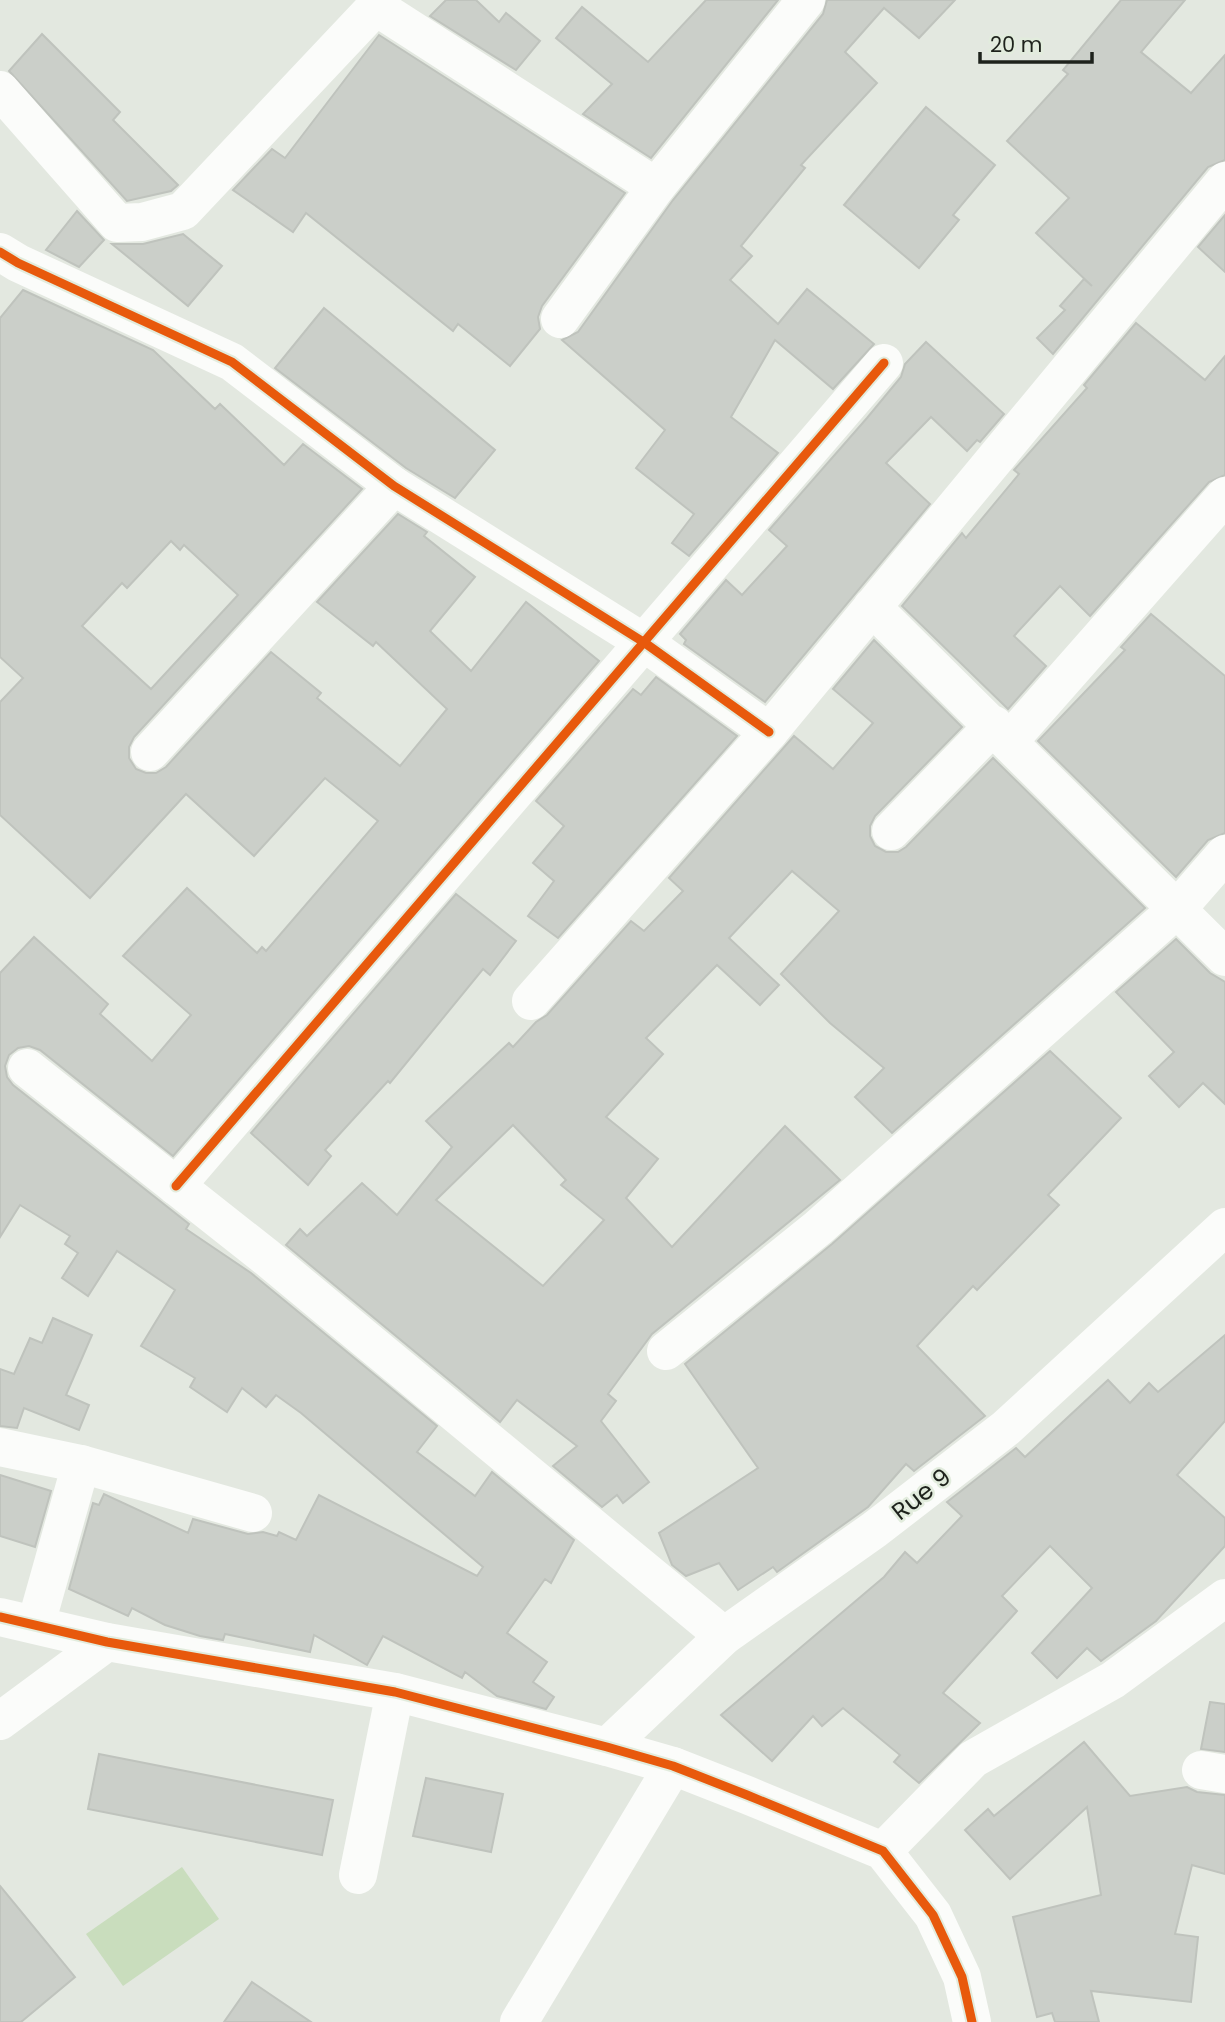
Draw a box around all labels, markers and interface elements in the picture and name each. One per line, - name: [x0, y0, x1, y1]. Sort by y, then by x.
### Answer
- scale bar: [980, 21, 1092, 65]
- text: 20 m: [990, 30, 1043, 59]
- street label: Rue 9: [885, 1461, 957, 1527]

